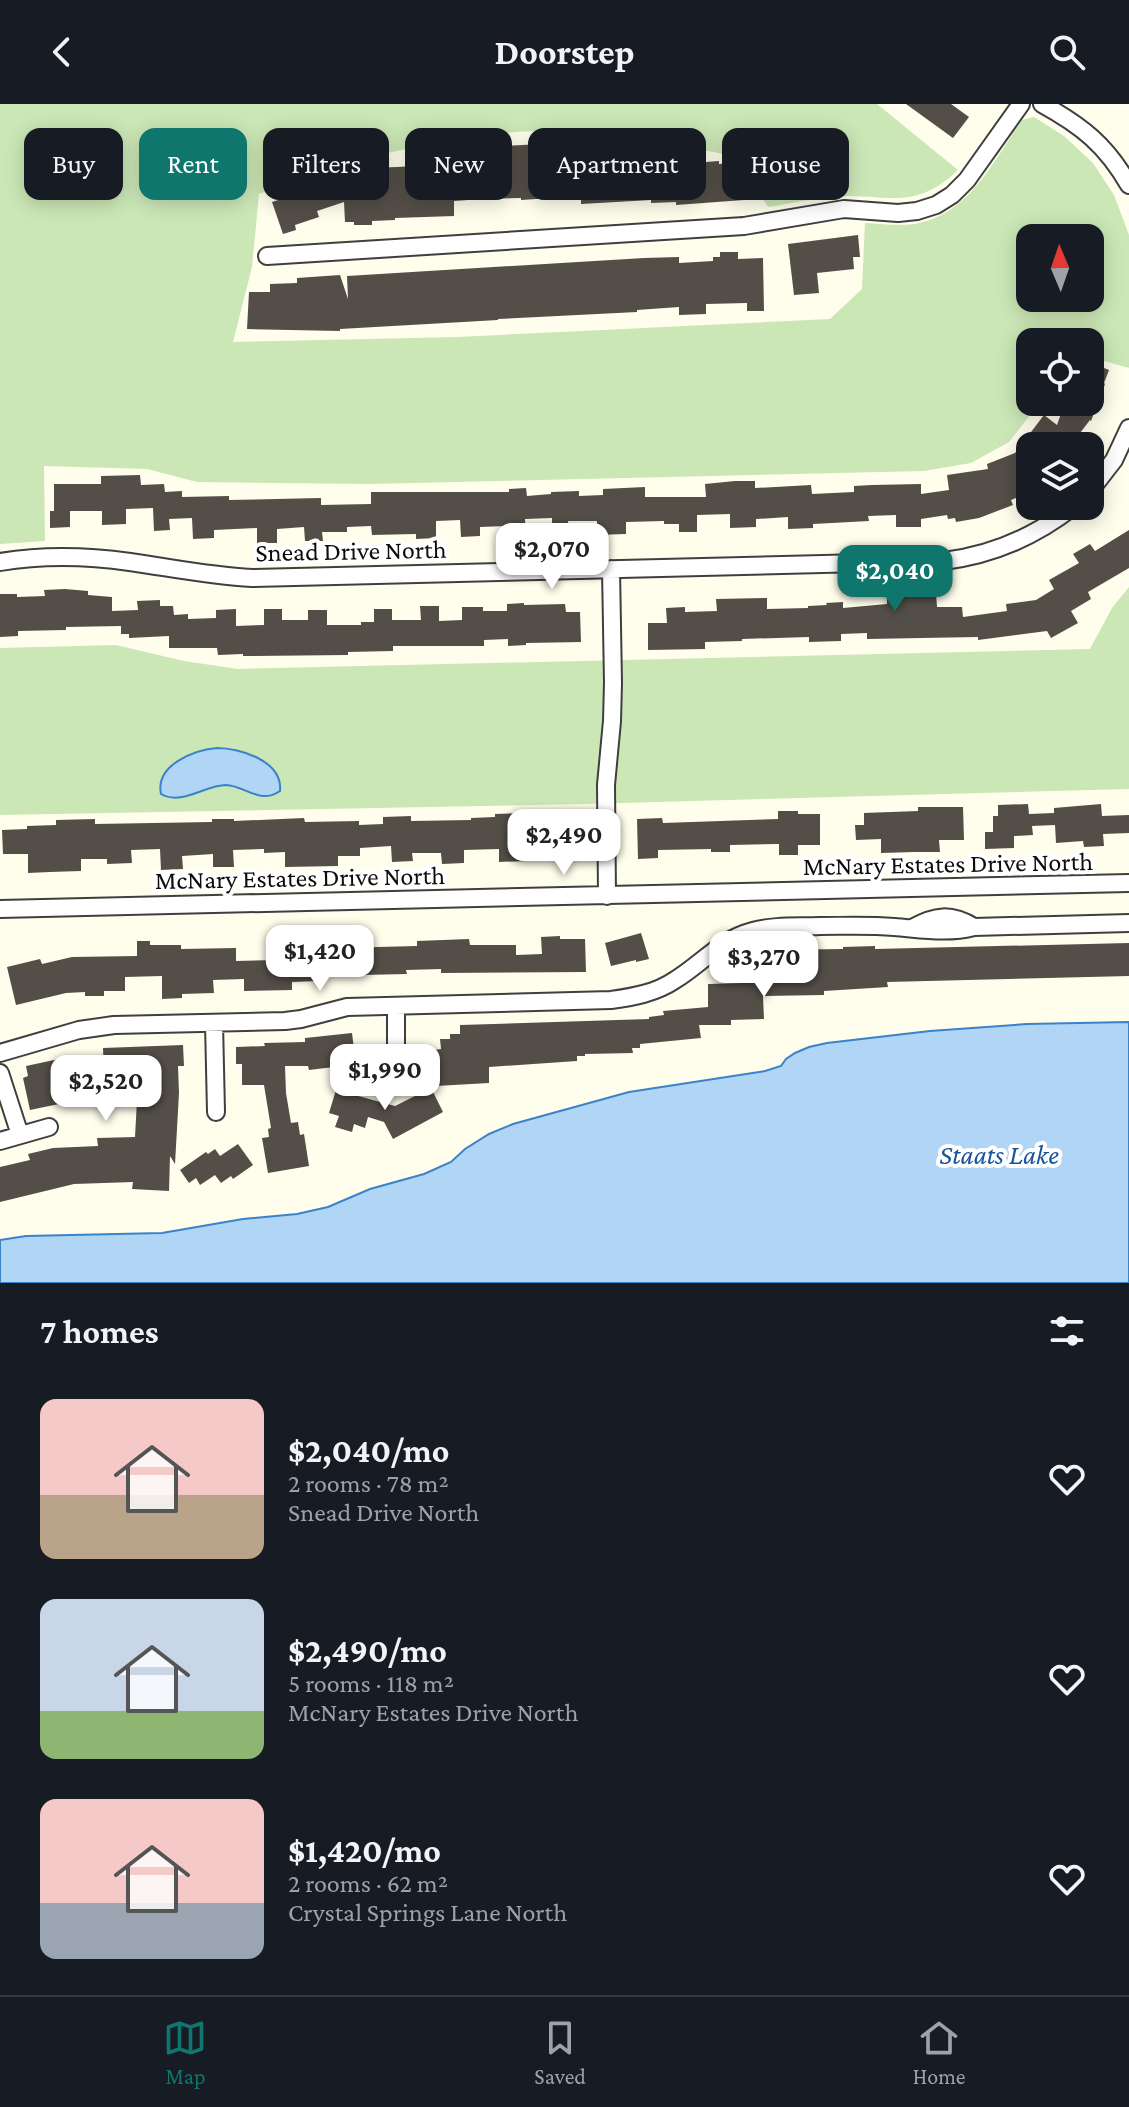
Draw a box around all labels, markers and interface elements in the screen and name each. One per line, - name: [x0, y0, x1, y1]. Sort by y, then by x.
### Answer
- icon: back: [40, 30, 84, 74]
- icon: search: [1045, 30, 1089, 74]
- text: Doorstep: [494, 32, 635, 72]
- chip: Buy: [24, 128, 123, 200]
- chip: Rent: [139, 128, 247, 200]
- chip: Filters: [263, 128, 389, 200]
- chip: New: [405, 128, 512, 200]
- chip: Apartment: [528, 128, 706, 200]
- chip: House: [722, 128, 849, 200]
- north arrow: [1016, 224, 1104, 312]
- map controls: [1016, 224, 1104, 520]
- button: locate: [1016, 328, 1104, 416]
- button: layers: [1016, 432, 1104, 520]
- pin: $2,070: [487, 523, 617, 591]
- text: $2,070: [514, 534, 590, 563]
- street label: Snead Drive North: [255, 535, 447, 567]
- pin: $2,040: [830, 545, 960, 613]
- text: $2,040: [856, 556, 934, 585]
- pin: $2,490: [499, 809, 629, 877]
- text: $2,490: [526, 820, 602, 849]
- street label: McNary Estates Drive North: [803, 847, 1093, 881]
- street label: McNary Estates Drive North: [155, 861, 445, 895]
- pin: $1,420: [255, 925, 385, 993]
- pin: $3,270: [699, 931, 829, 999]
- text: $1,420: [284, 936, 356, 965]
- text: $3,270: [727, 942, 801, 971]
- pin: $1,990: [320, 1044, 450, 1112]
- pin: $2,520: [41, 1055, 171, 1123]
- text: $1,990: [348, 1055, 422, 1084]
- text: $2,520: [69, 1066, 143, 1095]
- water label: Staats Lake: [939, 1139, 1059, 1170]
- icon: filters: [1045, 1309, 1089, 1353]
- text: 7 homes: [40, 1313, 159, 1350]
- icon: home: [104, 1431, 200, 1527]
- text: $2,040/mo: [288, 1432, 450, 1469]
- icon: heart: [1045, 1457, 1089, 1501]
- text: 2 rooms · 78 m²: [288, 1469, 449, 1498]
- text: Snead Drive North: [288, 1498, 479, 1527]
- icon: home: [104, 1631, 200, 1727]
- text: $2,490/mo: [288, 1632, 447, 1669]
- icon: heart: [1045, 1657, 1089, 1701]
- text: 5 rooms · 118 m²: [288, 1669, 454, 1698]
- text: McNary Estates Drive North: [288, 1698, 578, 1727]
- icon: home: [104, 1831, 200, 1927]
- text: $1,420/mo: [288, 1832, 441, 1869]
- icon: heart: [1045, 1857, 1089, 1901]
- text: 2 rooms · 62 m²: [288, 1869, 448, 1898]
- text: Crystal Springs Lane North: [288, 1898, 567, 1927]
- tab: Map: [163, 2016, 207, 2089]
- tab: Saved: [534, 2016, 586, 2089]
- tab: Home: [913, 2016, 966, 2089]

